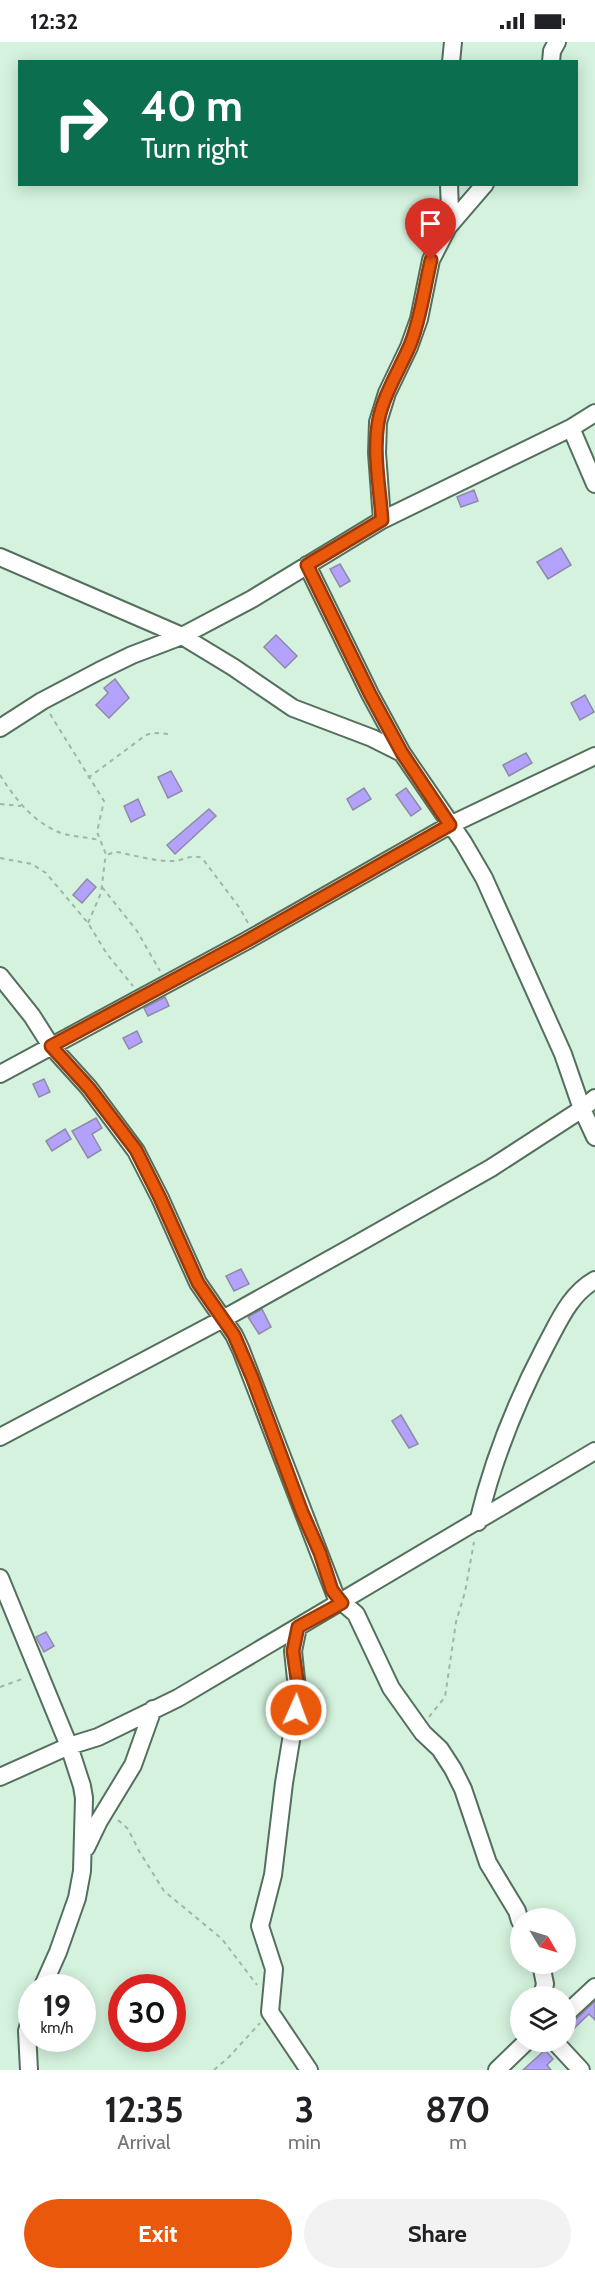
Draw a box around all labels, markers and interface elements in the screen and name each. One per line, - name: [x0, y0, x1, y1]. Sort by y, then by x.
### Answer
- text: 12:32: [30, 8, 78, 35]
- text: 40 m: [141, 80, 243, 132]
- icon: right: [42, 84, 120, 162]
- text: Turn right: [141, 132, 248, 165]
- pin: [405, 198, 456, 260]
- icon: arrive: [414, 207, 447, 240]
- position arrow: [264, 1678, 328, 1742]
- north arrow: [510, 1908, 576, 1974]
- map controls: [510, 1908, 576, 2052]
- speed limit sign: 30: [108, 1974, 186, 2052]
- button: layers: [510, 1986, 576, 2052]
- text: 19: [43, 1987, 71, 2024]
- text: km/h: [41, 2019, 73, 2037]
- text: 12:35: [104, 2087, 184, 2131]
- text: 3: [295, 2087, 314, 2131]
- text: 870: [425, 2087, 491, 2131]
- text: Arrival: [117, 2130, 171, 2154]
- text: min: [288, 2130, 321, 2154]
- text: m: [449, 2130, 467, 2154]
- button: Exit: [24, 2199, 292, 2268]
- button: Share: [304, 2199, 571, 2268]

